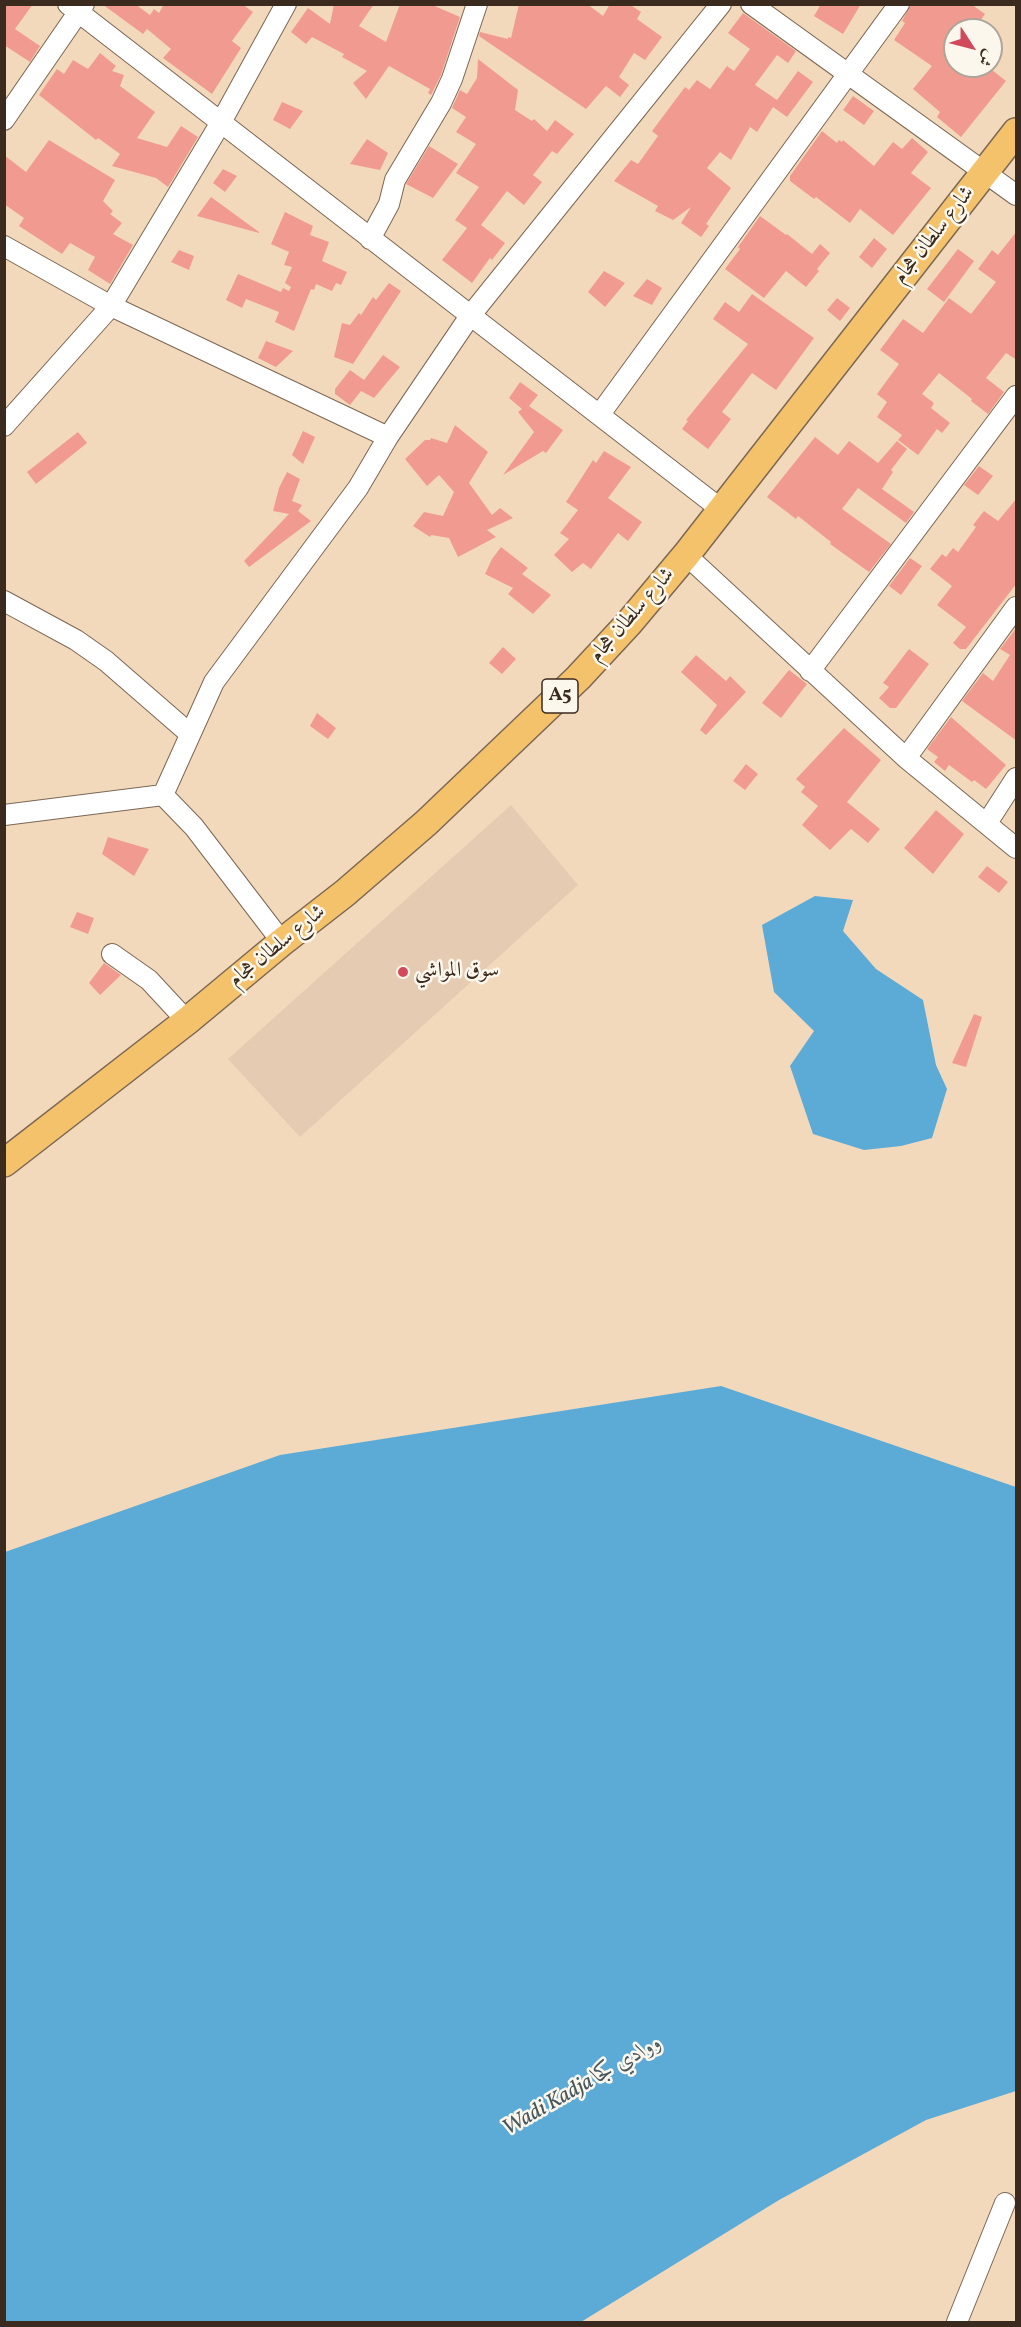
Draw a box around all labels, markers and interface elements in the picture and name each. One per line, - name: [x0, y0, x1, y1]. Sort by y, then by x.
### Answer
- north arrow: [943, 18, 1003, 78]
- text: ش: [972, 45, 1000, 70]
- street label: شارع سلطان هجام: [889, 182, 981, 290]
- street label: شارع سلطان هجام: [585, 564, 681, 668]
- road number: A5: [542, 679, 578, 713]
- street label: شارع سلطان هجام: [225, 900, 331, 994]
- place label: سوق المواشي: [415, 959, 499, 985]
- marker: سوق المواشي: [396, 965, 410, 979]
- water label: Wadi Kadja ووادي كجا: [499, 2031, 667, 2143]

